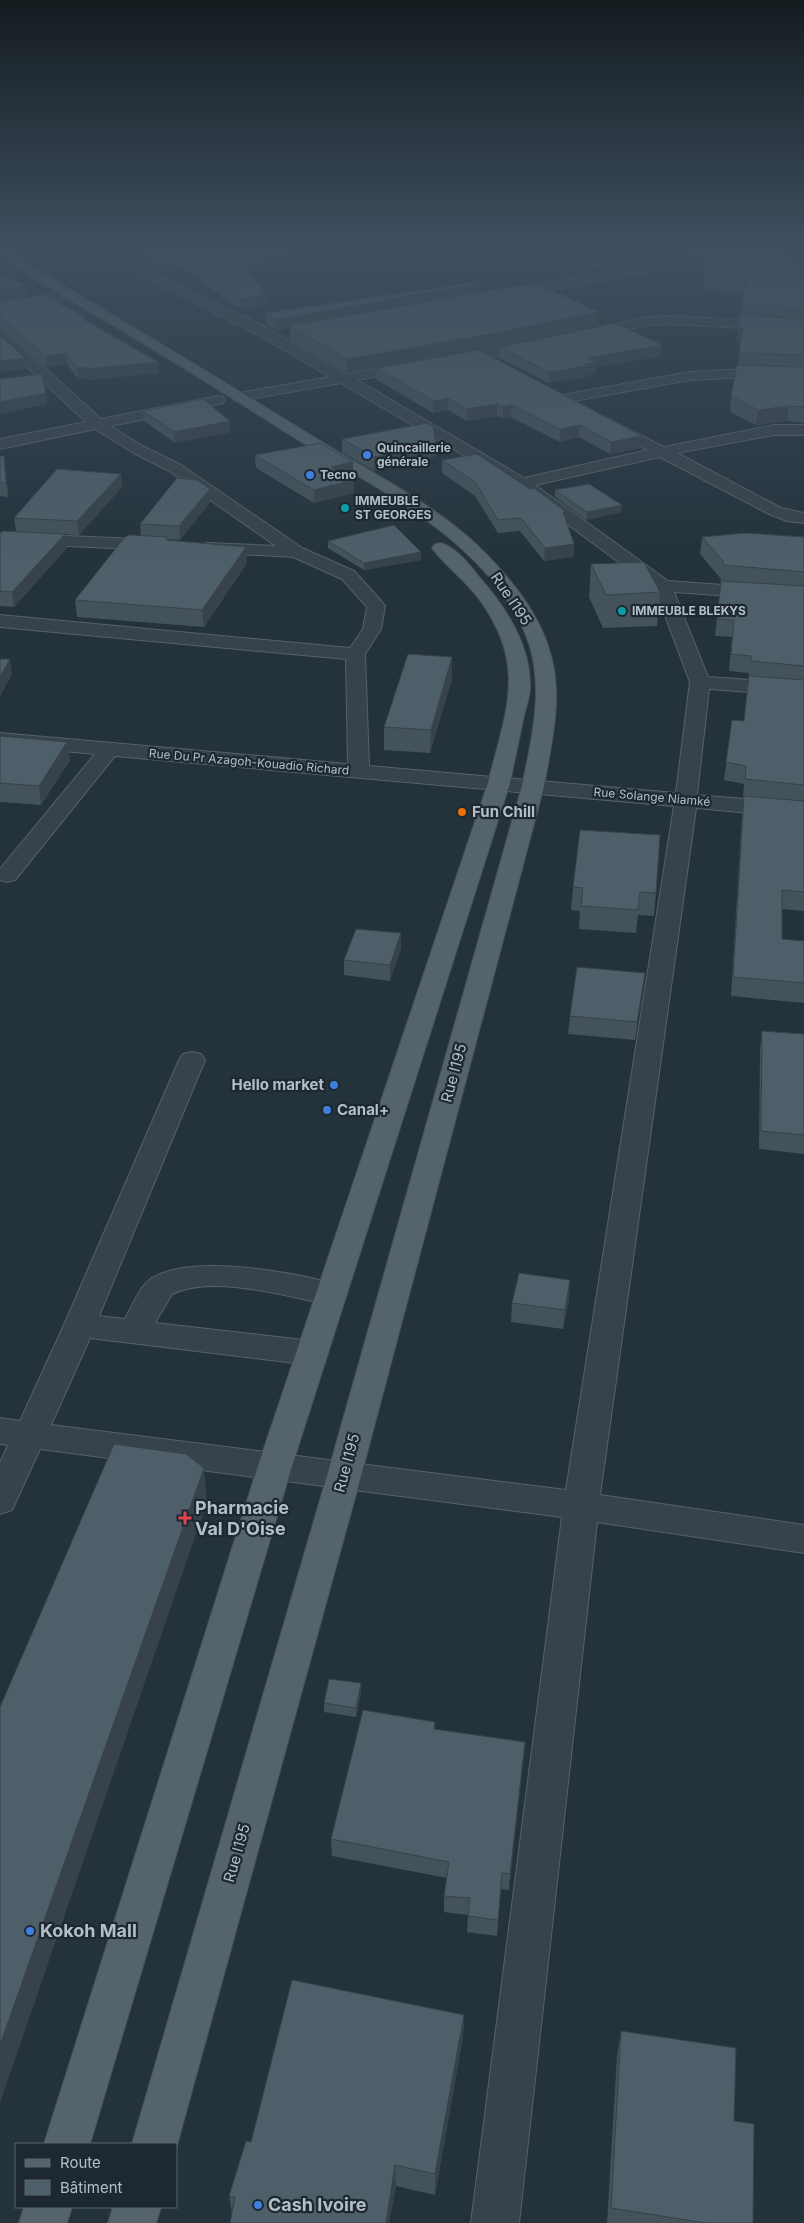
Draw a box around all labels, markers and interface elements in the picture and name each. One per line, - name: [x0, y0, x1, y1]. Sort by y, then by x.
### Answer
- place label: Quincaillerie générale: [377, 440, 451, 469]
- marker: Quincaillerie générale: [361, 449, 373, 461]
- place label: Tecno: [320, 467, 356, 482]
- marker: Tecno: [304, 469, 316, 481]
- place label: IMMEUBLE ST GEORGES: [355, 493, 431, 522]
- marker: IMMEUBLE ST GEORGES: [339, 502, 351, 514]
- street label: Rue I195: [487, 569, 536, 629]
- place label: IMMEUBLE BLEKYS: [632, 603, 746, 618]
- marker: IMMEUBLE BLEKYS: [616, 605, 628, 617]
- street label: Rue Du Pr Azagoh-Kouadio Richard: [148, 745, 350, 778]
- street label: Rue Solange Niamké: [593, 784, 711, 809]
- place label: Fun Chill: [472, 802, 535, 821]
- marker: Fun Chill: [456, 806, 468, 818]
- street label: Rue I195: [437, 1041, 470, 1104]
- place label: Hello market: [231, 1075, 325, 1094]
- marker: Hello market: [328, 1079, 340, 1091]
- place label: Canal+: [337, 1100, 389, 1119]
- marker: Canal+: [321, 1104, 333, 1116]
- street label: Rue I195: [330, 1431, 363, 1494]
- place label: Pharmacie Val D'Oise: [195, 1497, 289, 1539]
- marker: Pharmacie Val D'Oise: [179, 1512, 191, 1524]
- street label: Rue I195: [219, 1821, 254, 1884]
- place label: Kokoh Mall: [40, 1920, 137, 1941]
- marker: Kokoh Mall: [24, 1925, 36, 1937]
- legend: [15, 2143, 178, 2208]
- text: Route: [60, 2153, 101, 2172]
- text: Bâtiment: [60, 2178, 123, 2197]
- place label: Cash Ivoire: [268, 2194, 367, 2215]
- marker: Cash Ivoire: [252, 2199, 264, 2211]

